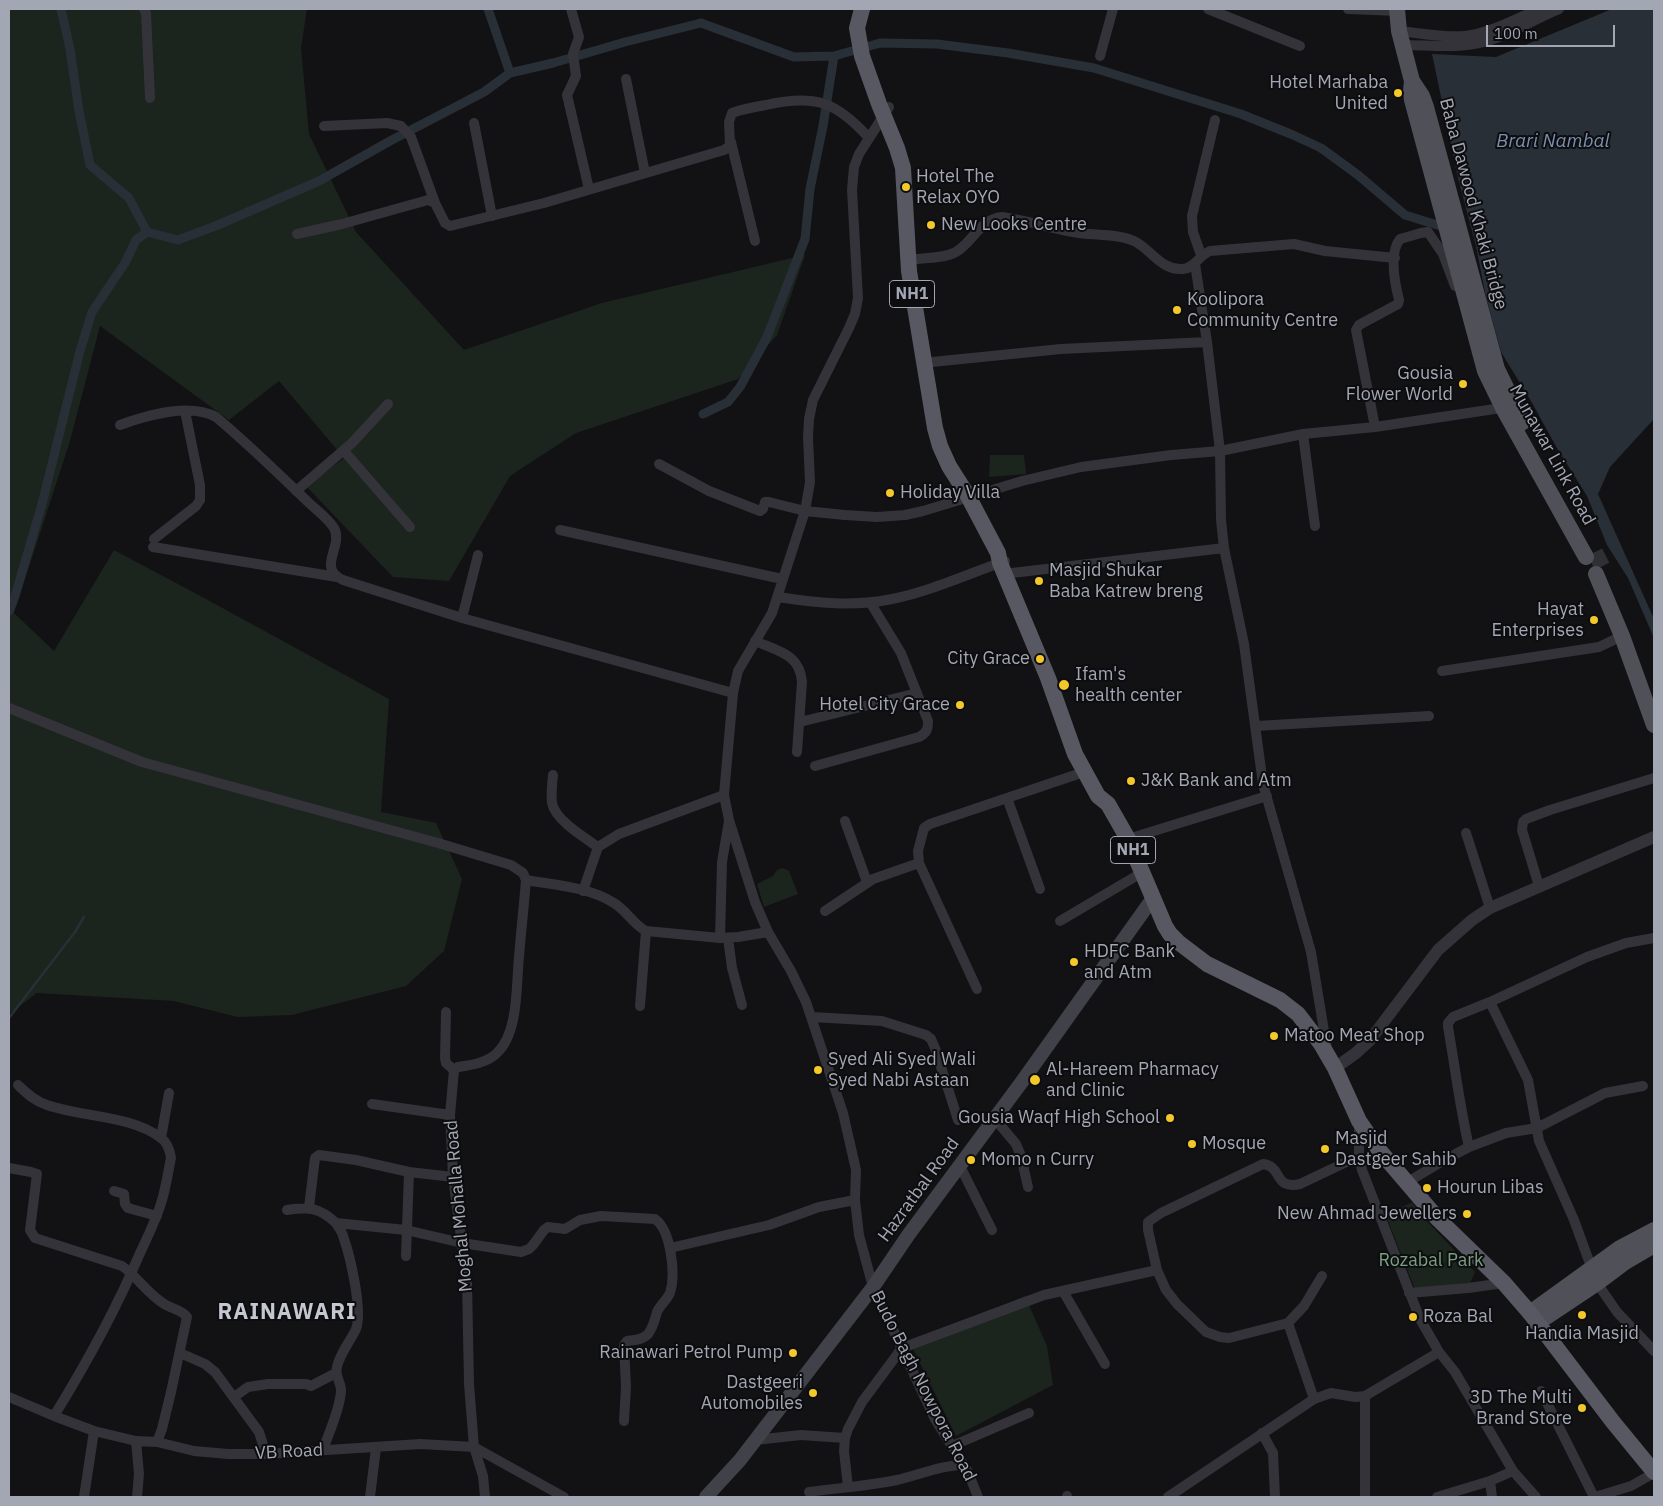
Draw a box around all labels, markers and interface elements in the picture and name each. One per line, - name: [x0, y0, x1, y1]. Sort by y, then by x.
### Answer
- scale bar: [1488, 15, 1617, 47]
- text: 100 m: [1494, 24, 1538, 43]
- place label: Hotel Marhaba United: [1269, 72, 1388, 115]
- marker: Hotel Marhaba United: [1392, 87, 1404, 99]
- street label: Baba Dawood Khaki Bridge: [1434, 96, 1512, 312]
- water label: Brari Nambal: [1496, 131, 1610, 153]
- place label: Hotel The Relax OYO: [916, 166, 1000, 208]
- marker: Hotel The Relax OYO: [900, 181, 912, 193]
- place label: New Looks Centre: [941, 214, 1087, 236]
- marker: New Looks Centre: [925, 219, 937, 231]
- road number: NH1: [890, 280, 934, 308]
- place label: Koolipora Community Centre: [1187, 289, 1338, 332]
- marker: Koolipora Community Centre: [1171, 304, 1183, 316]
- place label: Gousia Flower World: [1346, 363, 1453, 406]
- marker: Gousia Flower World: [1457, 378, 1469, 390]
- street label: Munawar Link Road: [1504, 381, 1600, 529]
- place label: Holiday Villa: [900, 482, 1000, 504]
- marker: Holiday Villa: [884, 487, 896, 499]
- place label: Masjid Shukar Baba Katrew breng: [1049, 560, 1203, 602]
- marker: Masjid Shukar Baba Katrew breng: [1033, 575, 1045, 587]
- place label: Hayat Enterprises: [1492, 599, 1584, 642]
- marker: Hayat Enterprises: [1588, 614, 1600, 626]
- place label: City Grace: [947, 648, 1030, 670]
- marker: City Grace: [1034, 653, 1046, 665]
- place label: Ifam's health center: [1075, 664, 1182, 706]
- marker: Ifam's health center: [1057, 678, 1071, 692]
- place label: Hotel City Grace: [819, 694, 950, 716]
- marker: Hotel City Grace: [954, 699, 966, 711]
- place label: J&K Bank and Atm: [1141, 770, 1292, 792]
- marker: J&K Bank and Atm: [1125, 775, 1137, 787]
- road number: NH1: [1110, 836, 1156, 864]
- place label: HDFC Bank and Atm: [1084, 941, 1175, 984]
- marker: HDFC Bank and Atm: [1068, 956, 1080, 968]
- place label: Matoo Meat Shop: [1284, 1025, 1425, 1047]
- marker: Matoo Meat Shop: [1268, 1030, 1280, 1042]
- place label: Syed Ali Syed Wali Syed Nabi Astaan: [828, 1049, 976, 1092]
- place label: Al-Hareem Pharmacy and Clinic: [1046, 1059, 1219, 1102]
- marker: Syed Ali Syed Wali Syed Nabi Astaan: [812, 1064, 824, 1076]
- marker: Al-Hareem Pharmacy and Clinic: [1028, 1073, 1042, 1087]
- place label: Gousia Waqf High School: [958, 1107, 1160, 1129]
- marker: Gousia Waqf High School: [1164, 1112, 1176, 1124]
- street label: Moghal Mohalla Road: [441, 1119, 477, 1293]
- place label: Masjid Dastgeer Sahib: [1335, 1128, 1457, 1170]
- place label: Mosque: [1202, 1133, 1266, 1155]
- street label: Hazratbal Road: [874, 1134, 964, 1246]
- marker: Mosque: [1186, 1138, 1198, 1150]
- marker: Masjid Dastgeer Sahib: [1319, 1143, 1331, 1155]
- place label: Momo n Curry: [981, 1149, 1094, 1171]
- marker: Momo n Curry: [965, 1154, 977, 1166]
- place label: Hourun Libas: [1437, 1177, 1544, 1199]
- marker: Hourun Libas: [1421, 1182, 1433, 1194]
- place label: New Ahmad Jewellers: [1277, 1203, 1457, 1225]
- marker: New Ahmad Jewellers: [1461, 1208, 1473, 1220]
- park label: Rozabal Park: [1379, 1250, 1483, 1272]
- street label: Budo Bagh Nowpora Road: [865, 1287, 981, 1485]
- district label: RAINAWARI: [216, 1300, 358, 1326]
- place label: Roza Bal: [1423, 1306, 1493, 1328]
- marker: Handia Masjid: [1576, 1309, 1588, 1321]
- marker: Roza Bal: [1407, 1311, 1419, 1323]
- place label: Handia Masjid: [1525, 1323, 1639, 1345]
- place label: Rainawari Petrol Pump: [599, 1342, 783, 1364]
- marker: Rainawari Petrol Pump: [787, 1347, 799, 1359]
- place label: Dastgeeri Automobiles: [701, 1372, 803, 1415]
- marker: Dastgeeri Automobiles: [807, 1387, 819, 1399]
- place label: 3D The Multi Brand Store: [1470, 1387, 1572, 1430]
- marker: 3D The Multi Brand Store: [1576, 1402, 1588, 1414]
- street label: VB Road: [254, 1439, 324, 1465]

